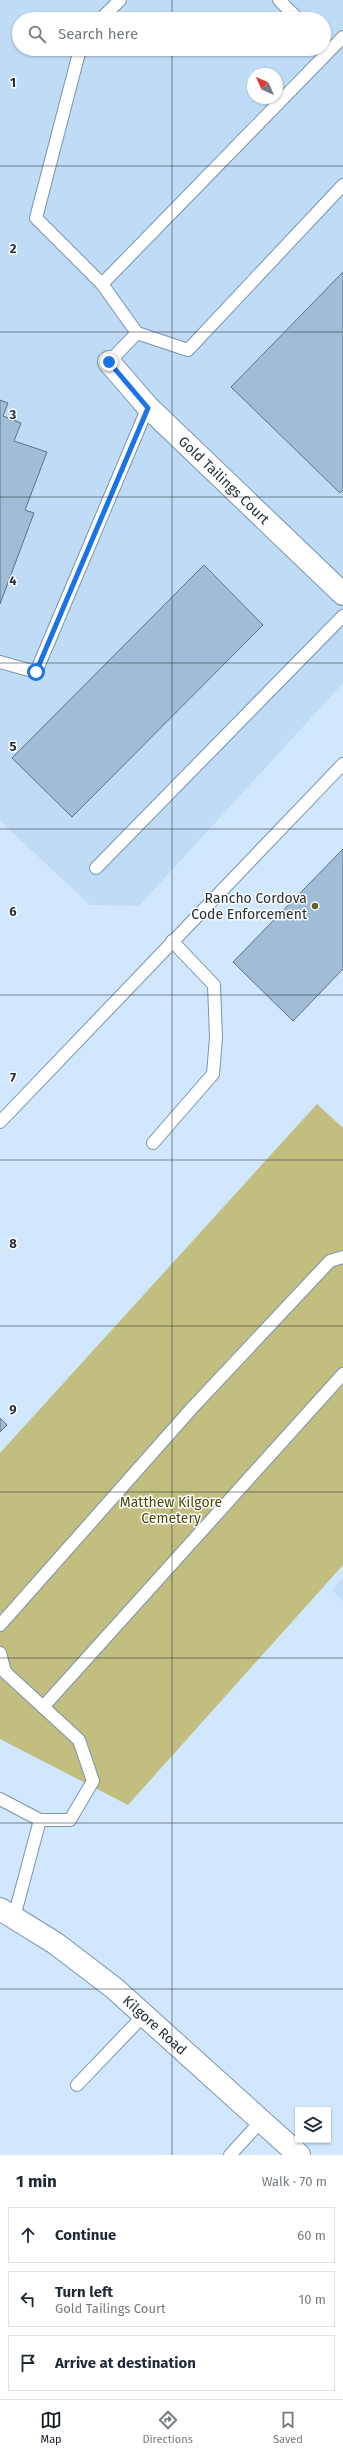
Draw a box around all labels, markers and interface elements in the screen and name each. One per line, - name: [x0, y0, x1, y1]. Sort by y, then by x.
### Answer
- search box: [12, 12, 331, 56]
- icon: search: [26, 23, 48, 45]
- text: Search here: [58, 25, 138, 43]
- north arrow: [247, 68, 283, 104]
- text: 1: [10, 75, 16, 90]
- text: 2: [10, 241, 17, 256]
- route end: [100, 353, 118, 371]
- text: 3: [9, 407, 17, 422]
- street label: Gold Tailings Court: [175, 433, 274, 528]
- text: 4: [9, 573, 17, 588]
- route start: [27, 663, 45, 681]
- text: 5: [10, 739, 17, 754]
- place label: Rancho Cordova Code Enforcement: [191, 890, 308, 923]
- marker: Rancho Cordova Code Enforcement: [310, 901, 320, 911]
- text: 6: [9, 904, 17, 919]
- text: 7: [10, 1070, 16, 1085]
- text: 8: [9, 1236, 17, 1251]
- text: 9: [9, 1402, 17, 1417]
- park label: Matthew Kilgore Cemetery: [120, 1494, 222, 1527]
- street label: Kilgore Road: [119, 1992, 190, 2058]
- map controls: [295, 2107, 331, 2143]
- button: layers: [295, 2107, 331, 2143]
- text: 1 min: [16, 2171, 57, 2192]
- text: Walk · 70 m: [262, 2174, 327, 2189]
- icon: ahead: [17, 2224, 39, 2246]
- text: Continue: [55, 2226, 116, 2244]
- text: 60 m: [297, 2228, 326, 2243]
- text: Turn left: [55, 2283, 113, 2301]
- icon: left: [17, 2288, 39, 2310]
- text: 10 m: [299, 2292, 326, 2307]
- text: Gold Tailings Court: [55, 2301, 166, 2316]
- icon: arrive: [17, 2352, 39, 2374]
- text: Arrive at destination: [55, 2354, 196, 2372]
- tab: Map: [40, 2409, 62, 2446]
- tab: Directions: [142, 2409, 193, 2446]
- tab: Saved: [273, 2409, 303, 2446]

